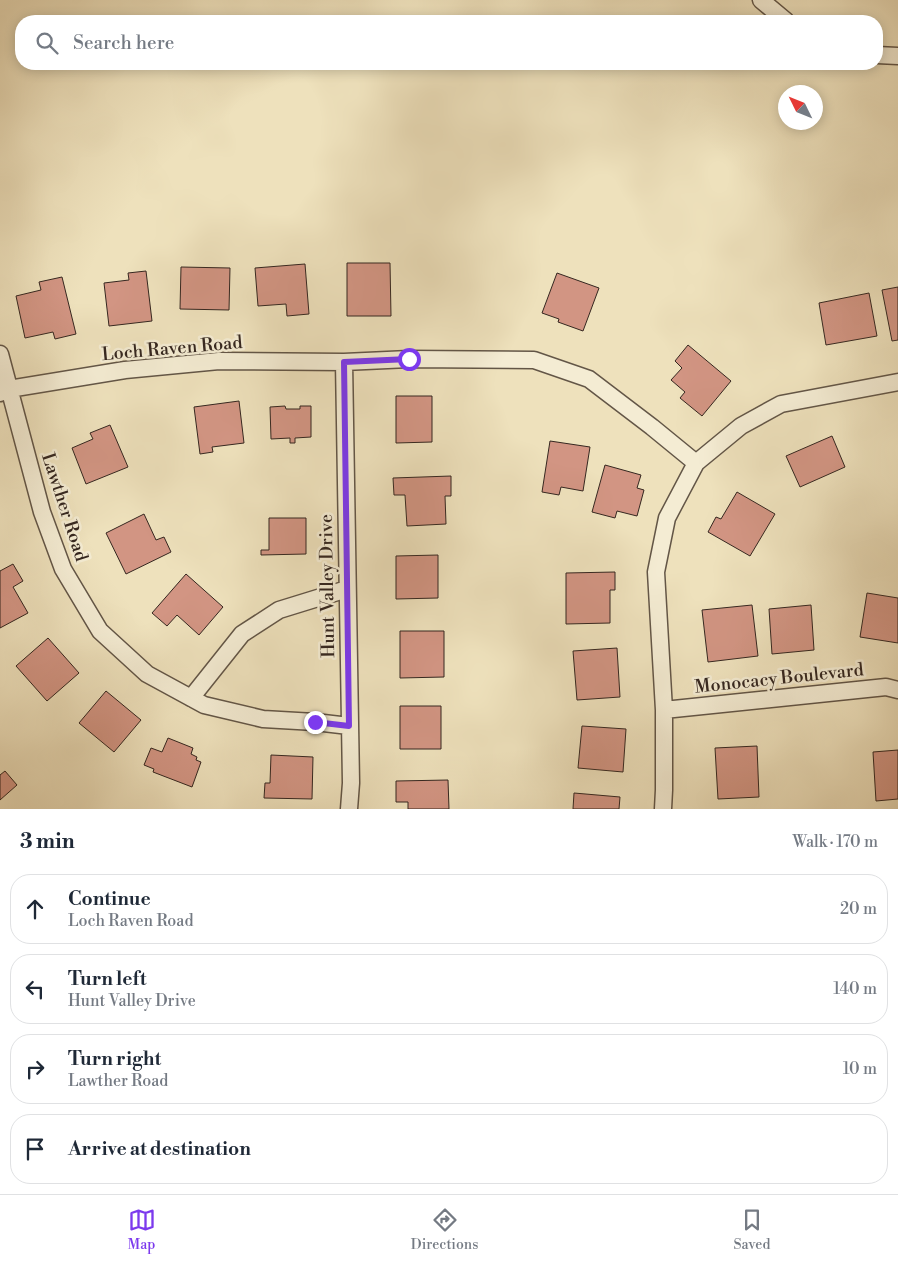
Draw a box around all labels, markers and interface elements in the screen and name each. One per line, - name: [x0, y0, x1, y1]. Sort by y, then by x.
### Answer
- search box: [15, 15, 883, 70]
- icon: search: [33, 29, 61, 57]
- text: Search here: [73, 31, 174, 55]
- north arrow: [778, 85, 823, 130]
- street label: Loch Raven Road: [101, 331, 244, 366]
- route start: [398, 348, 421, 371]
- street label: Lawther Road: [36, 450, 93, 565]
- street label: Hunt Valley Drive: [315, 514, 340, 658]
- street label: Monocacy Boulevard: [693, 658, 865, 699]
- route end: [304, 711, 327, 734]
- text: 3 min: [20, 829, 75, 855]
- text: Walk · 170 m: [792, 832, 878, 852]
- text: Continue: [68, 887, 151, 911]
- icon: ahead: [21, 895, 49, 923]
- text: 20 m: [840, 899, 877, 919]
- text: Loch Raven Road: [68, 911, 194, 931]
- text: Turn left: [68, 967, 147, 991]
- icon: left: [21, 975, 49, 1003]
- text: 140 m: [833, 979, 877, 999]
- text: Hunt Valley Drive: [68, 991, 196, 1011]
- text: Turn right: [68, 1047, 161, 1071]
- icon: right: [21, 1055, 49, 1083]
- text: 10 m: [843, 1059, 877, 1079]
- text: Lawther Road: [68, 1071, 168, 1091]
- icon: arrive: [21, 1135, 49, 1163]
- text: Arrive at destination: [68, 1137, 251, 1161]
- tab: Map: [128, 1206, 156, 1254]
- tab: Directions: [411, 1206, 478, 1254]
- tab: Saved: [734, 1206, 770, 1254]

